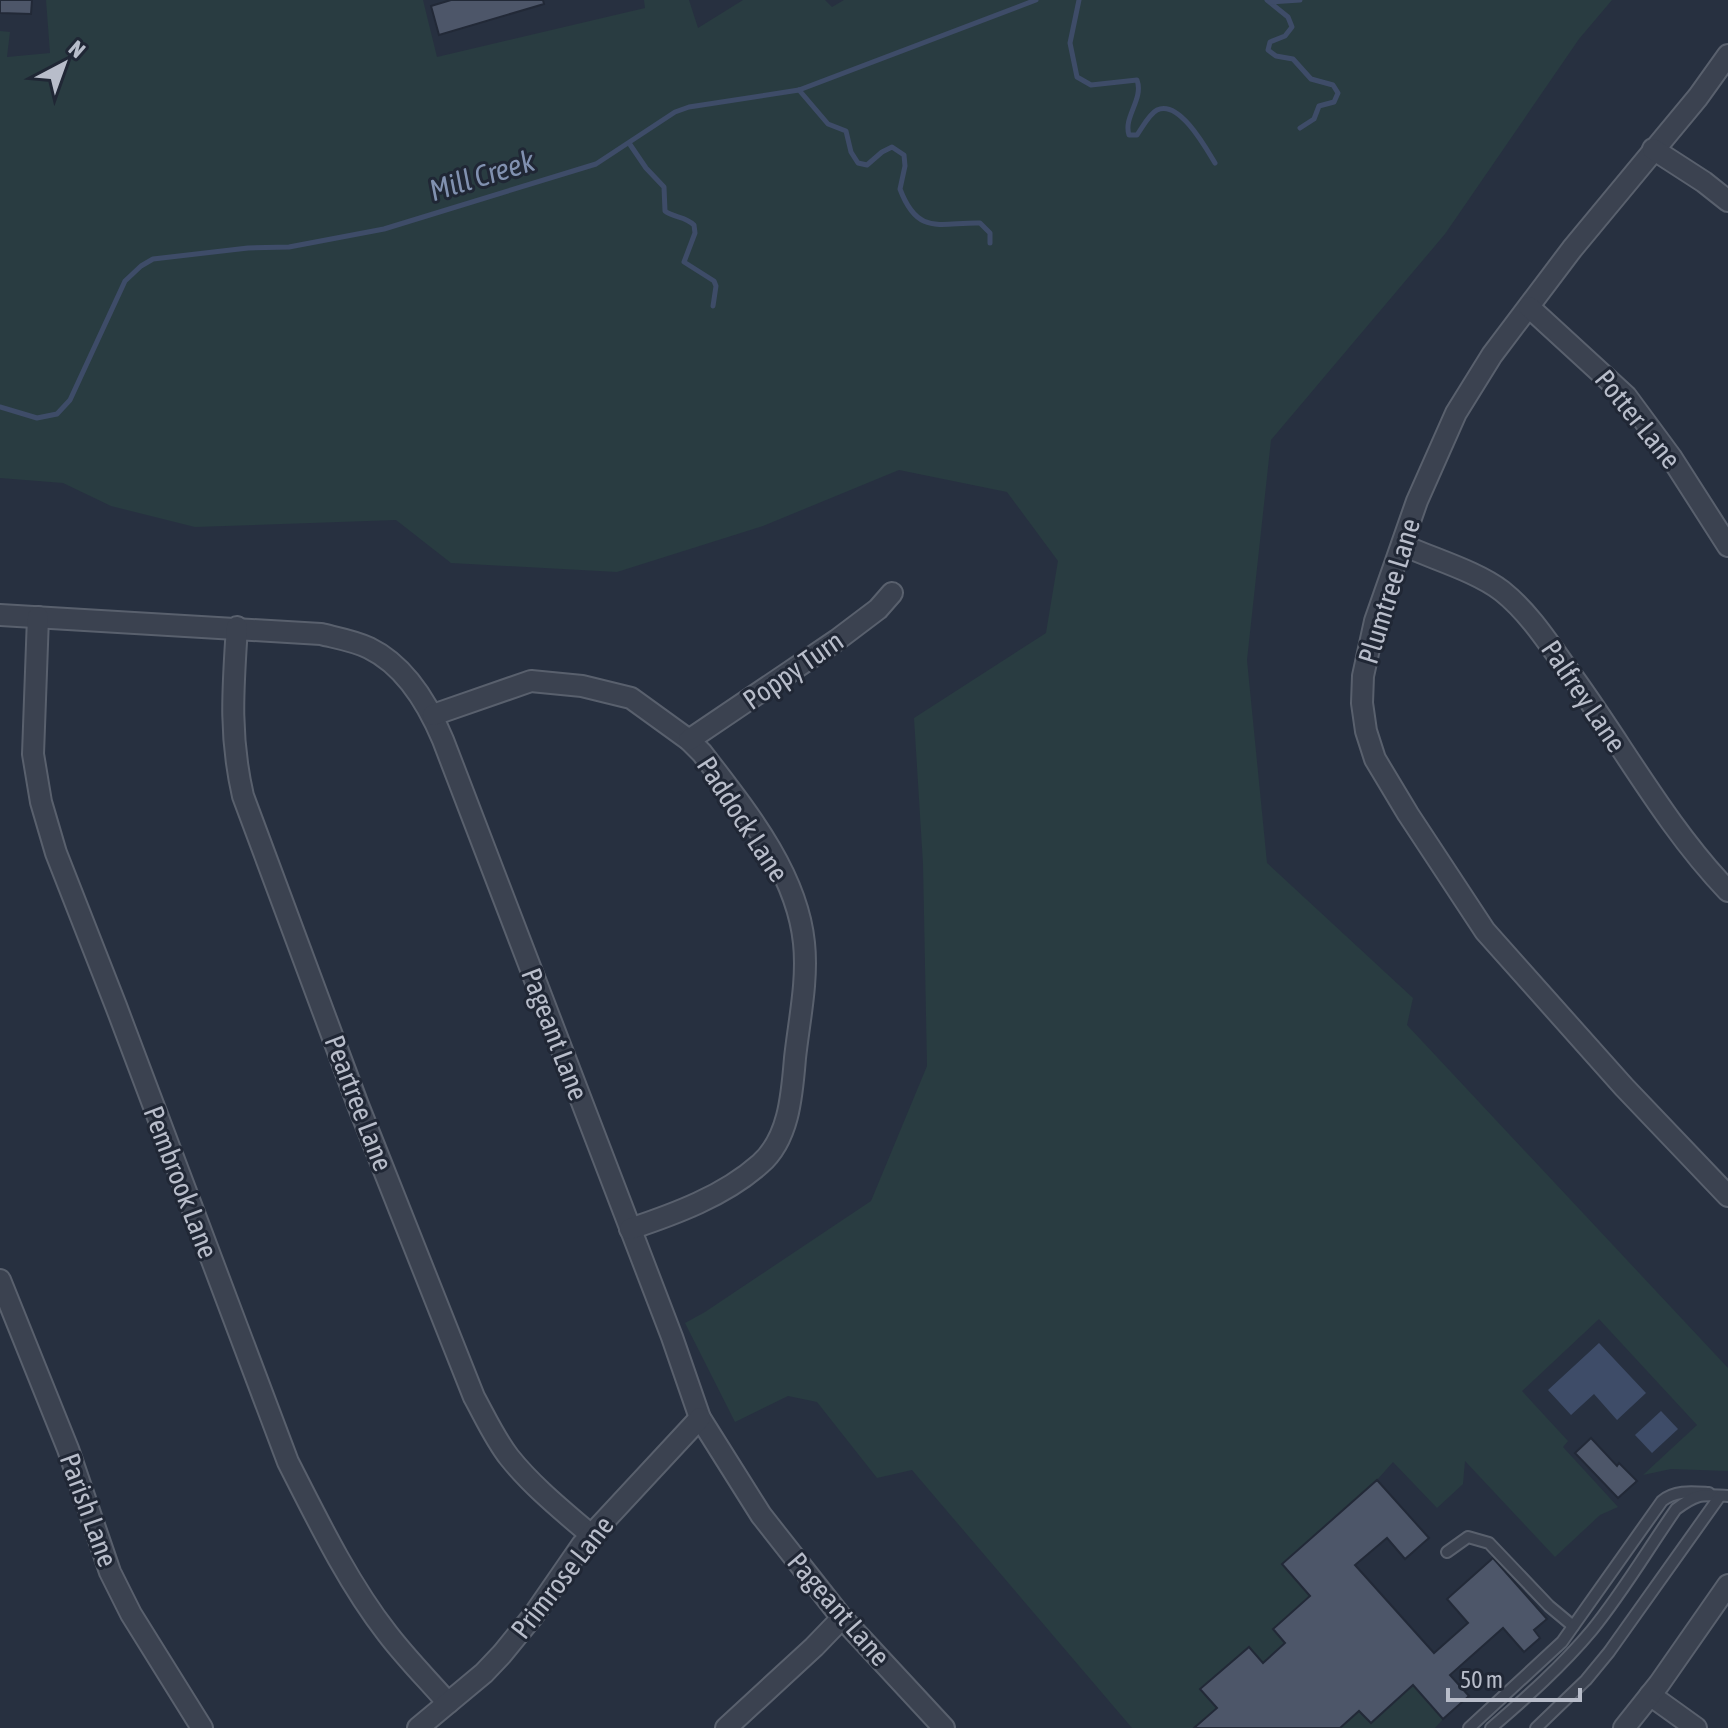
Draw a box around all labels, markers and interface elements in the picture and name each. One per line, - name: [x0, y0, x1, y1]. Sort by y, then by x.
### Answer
- north arrow: [24, 24, 104, 104]
- text: N: [64, 35, 91, 63]
- water label: Mill Creek: [425, 143, 539, 207]
- street label: Potter Lane: [1589, 363, 1687, 475]
- street label: Plumtree Lane: [1352, 514, 1426, 668]
- street label: Poppy Turn: [737, 624, 849, 716]
- street label: Palfrey Lane: [1535, 634, 1633, 758]
- street label: Paddock Lane: [691, 751, 795, 887]
- street label: Pageant Lane: [515, 963, 595, 1105]
- street label: Peartree Lane: [318, 1031, 400, 1175]
- street label: Pembrook Lane: [137, 1101, 225, 1263]
- street label: Parish Lane: [54, 1449, 124, 1571]
- street label: Primrose Lane: [504, 1509, 620, 1645]
- street label: Pageant Lane: [781, 1546, 897, 1672]
- scale bar: [1448, 1652, 1580, 1702]
- text: 50 m: [1460, 1666, 1503, 1693]

